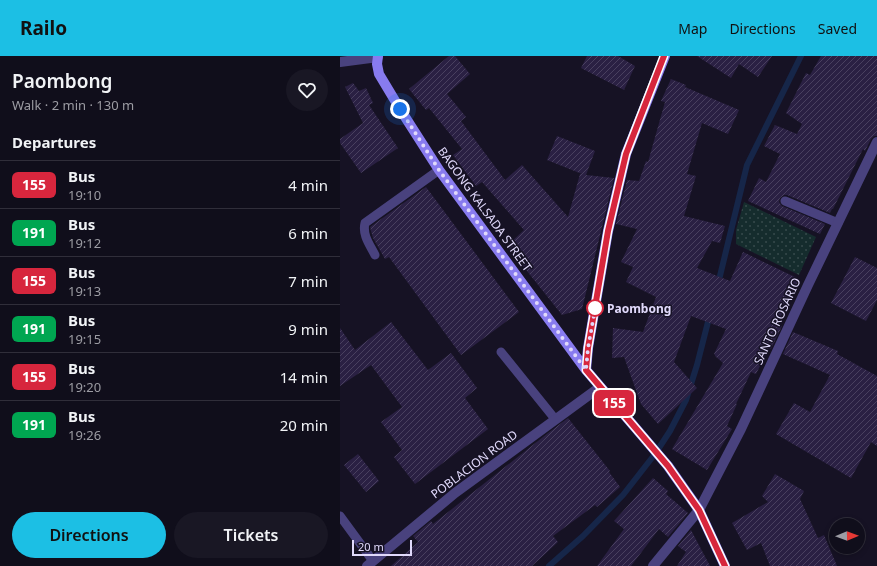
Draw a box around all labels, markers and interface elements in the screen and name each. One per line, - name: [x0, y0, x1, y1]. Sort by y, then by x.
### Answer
- text: Railo: [20, 15, 67, 41]
- text: Map: [678, 19, 707, 38]
- text: Directions: [729, 19, 796, 38]
- text: Saved: [818, 19, 857, 38]
- text: Paombong: [12, 68, 112, 94]
- button: heart: [286, 69, 328, 111]
- text: Walk · 2 min · 130 m: [12, 96, 134, 114]
- your location: [390, 99, 410, 119]
- text: Departures: [12, 132, 96, 152]
- street label: BAGONG KALSADA STREET: [434, 143, 536, 275]
- text: Bus: [68, 166, 95, 186]
- text: 155: [22, 175, 46, 194]
- text: 4 min: [288, 175, 328, 195]
- text: 19:10: [68, 186, 101, 204]
- text: Bus: [68, 214, 95, 234]
- text: 191: [22, 223, 46, 242]
- text: 6 min: [288, 223, 328, 243]
- text: 19:12: [68, 234, 101, 252]
- text: Bus: [68, 262, 95, 282]
- text: 155: [22, 271, 46, 290]
- text: 7 min: [288, 271, 328, 291]
- street label: SANTO ROSARIO: [749, 275, 805, 367]
- text: 19:13: [68, 282, 101, 300]
- marker: Paombong: [586, 299, 604, 317]
- place label: Paombong: [607, 300, 671, 317]
- text: Bus: [68, 310, 95, 330]
- text: 191: [22, 319, 46, 338]
- text: 9 min: [288, 319, 328, 339]
- text: 19:15: [68, 330, 101, 348]
- text: Bus: [68, 358, 95, 378]
- text: 155: [22, 367, 46, 386]
- text: 14 min: [280, 367, 328, 387]
- text: 19:20: [68, 378, 101, 396]
- line badge: 155: [591, 390, 637, 416]
- text: 155: [602, 393, 626, 412]
- text: Bus: [68, 406, 95, 426]
- text: 191: [22, 415, 46, 434]
- text: 20 min: [280, 415, 328, 435]
- text: 19:26: [68, 426, 101, 444]
- street label: POBLACION ROAD: [427, 426, 521, 502]
- button: Directions: [12, 512, 166, 558]
- button: Tickets: [174, 512, 328, 558]
- north arrow: [829, 518, 865, 554]
- map controls: [829, 518, 865, 554]
- scale bar: [352, 538, 412, 557]
- text: 20 m: [358, 539, 384, 554]

